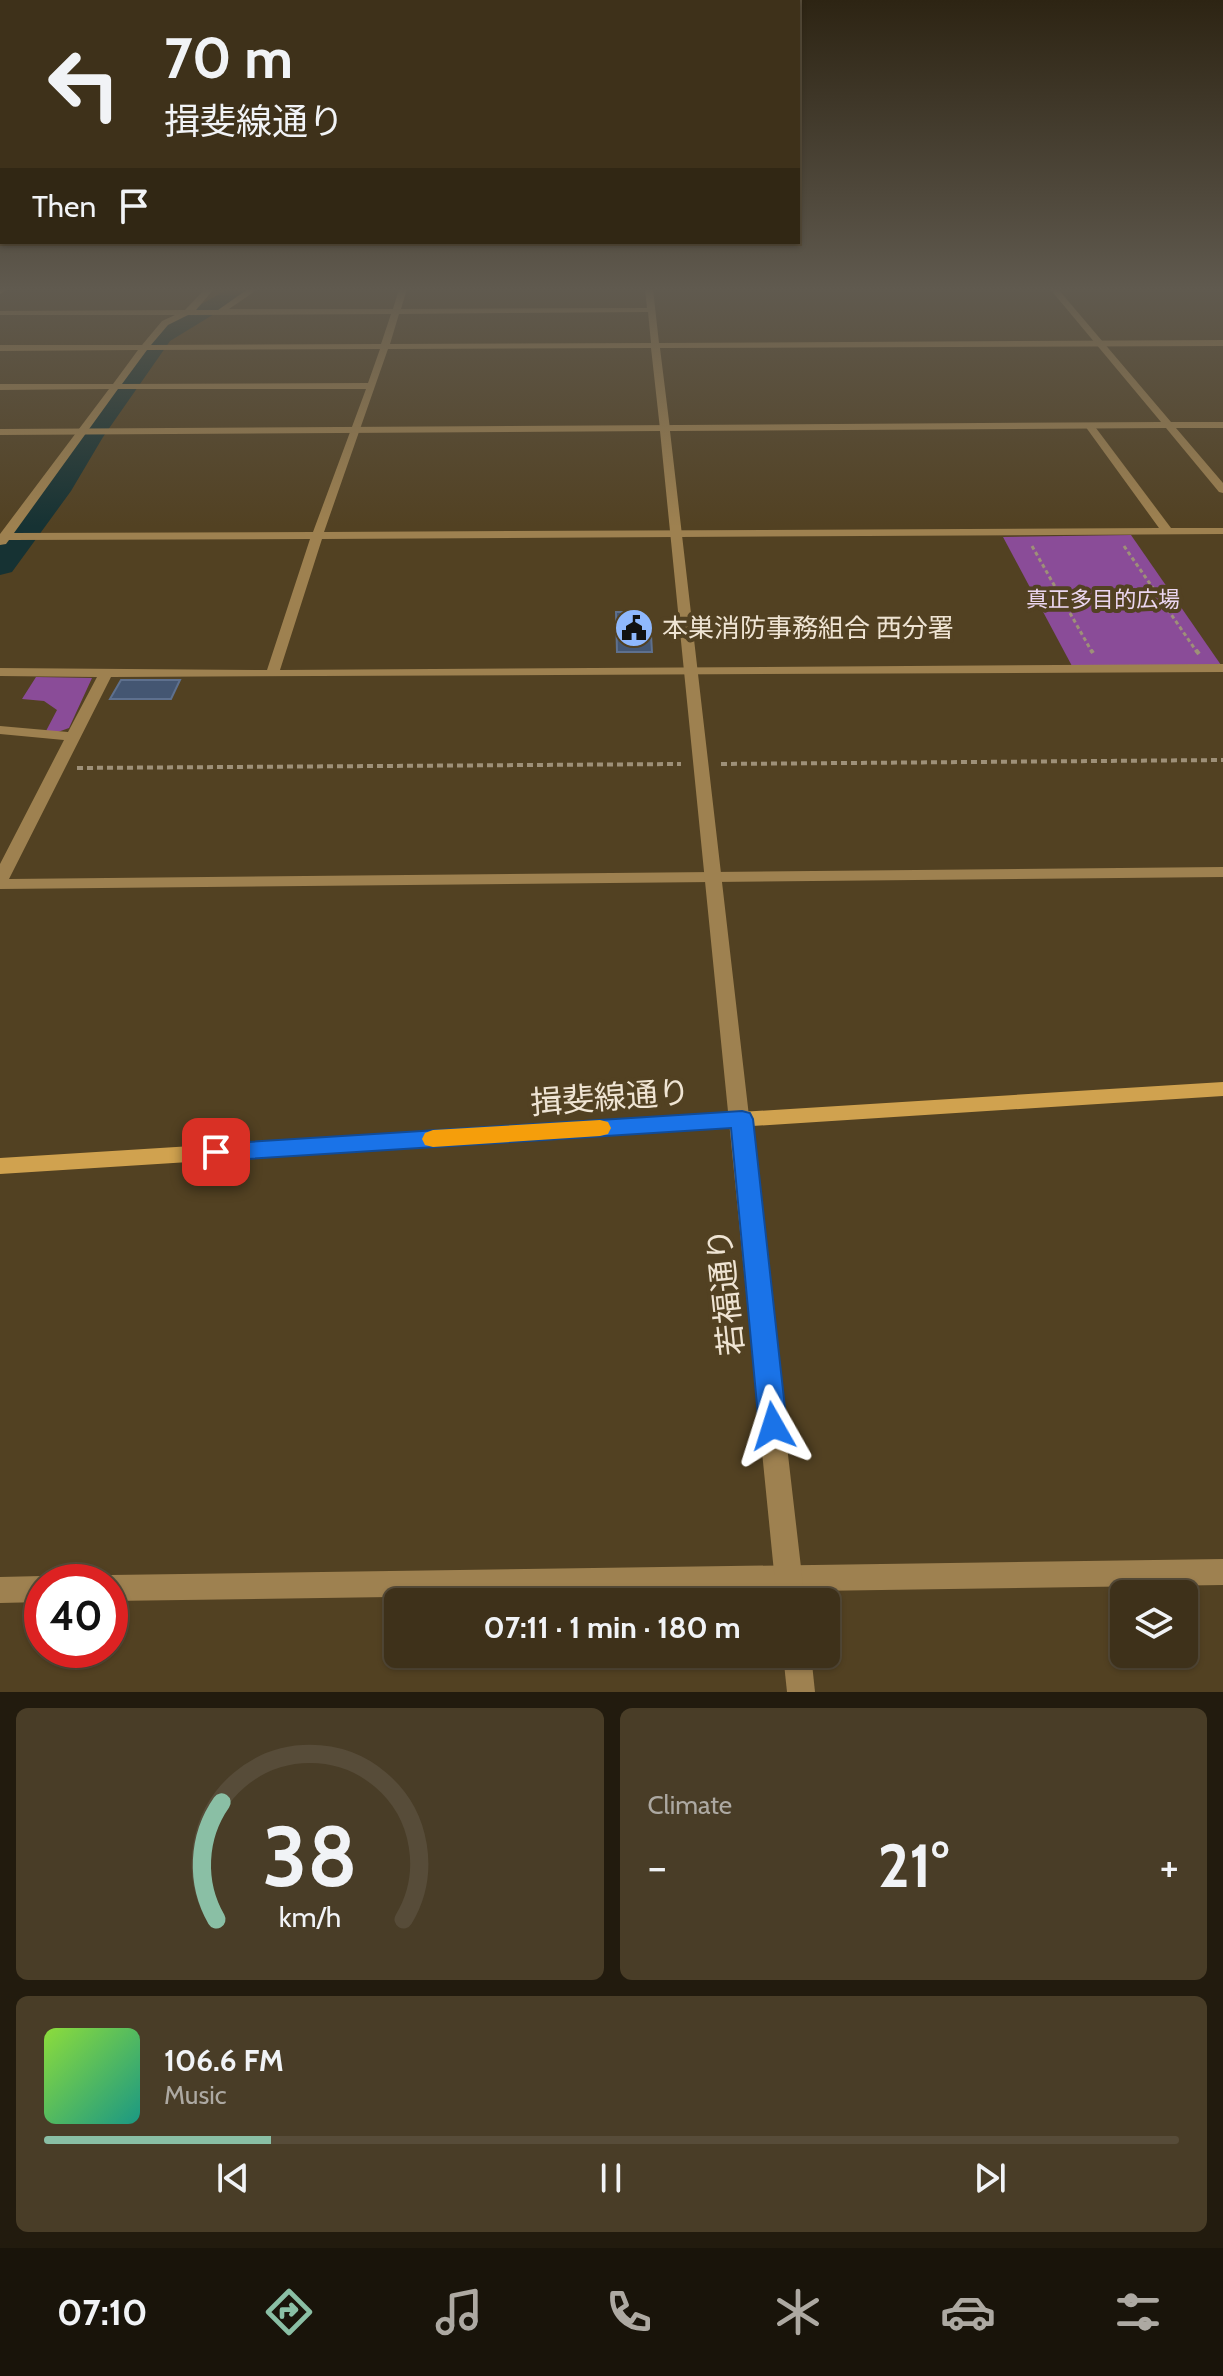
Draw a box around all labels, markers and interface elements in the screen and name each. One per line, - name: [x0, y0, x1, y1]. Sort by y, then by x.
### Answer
- text: 70 m: [164, 24, 293, 92]
- icon: left: [32, 32, 136, 136]
- text: 揖斐線通り: [164, 99, 344, 143]
- icon: arrive: [112, 184, 156, 228]
- text: Then: [32, 188, 96, 225]
- park label: 真正多目的広場: [1026, 586, 1180, 613]
- public building icon: 本巣消防事務組合 西分署: [613, 607, 655, 649]
- place label: 本巣消防事務組合 西分署: [662, 612, 954, 644]
- street label: 揖斐線通り: [529, 1072, 691, 1122]
- pin: [182, 1118, 250, 1186]
- icon: arrive: [194, 1130, 238, 1174]
- street label: 若福通り: [699, 1226, 751, 1358]
- position arrow: [731, 1384, 815, 1468]
- speed limit sign: 40: [24, 1564, 128, 1668]
- map controls: [1110, 1580, 1198, 1668]
- button: layers: [1110, 1580, 1198, 1668]
- text: 07:11 · 1 min · 180 m: [483, 1609, 741, 1646]
- text: Climate: [648, 1789, 732, 1821]
- text: 38: [262, 1806, 357, 1907]
- text: 21°: [878, 1829, 949, 1902]
- text: −: [648, 1840, 667, 1893]
- text: +: [1160, 1840, 1179, 1893]
- text: km/h: [278, 1899, 341, 1934]
- text: 106.6 FM: [164, 2042, 284, 2079]
- text: Music: [164, 2079, 227, 2111]
- icon: previous: [211, 2156, 255, 2200]
- icon: pause: [589, 2156, 633, 2200]
- icon: next: [968, 2156, 1012, 2200]
- icon: directions: [261, 2284, 317, 2340]
- icon: music: [431, 2284, 487, 2340]
- icon: phone: [601, 2284, 657, 2340]
- icon: climate: [770, 2284, 826, 2340]
- icon: car: [940, 2284, 996, 2340]
- icon: filters: [1110, 2284, 1166, 2340]
- text: 07:10: [57, 2290, 147, 2334]

